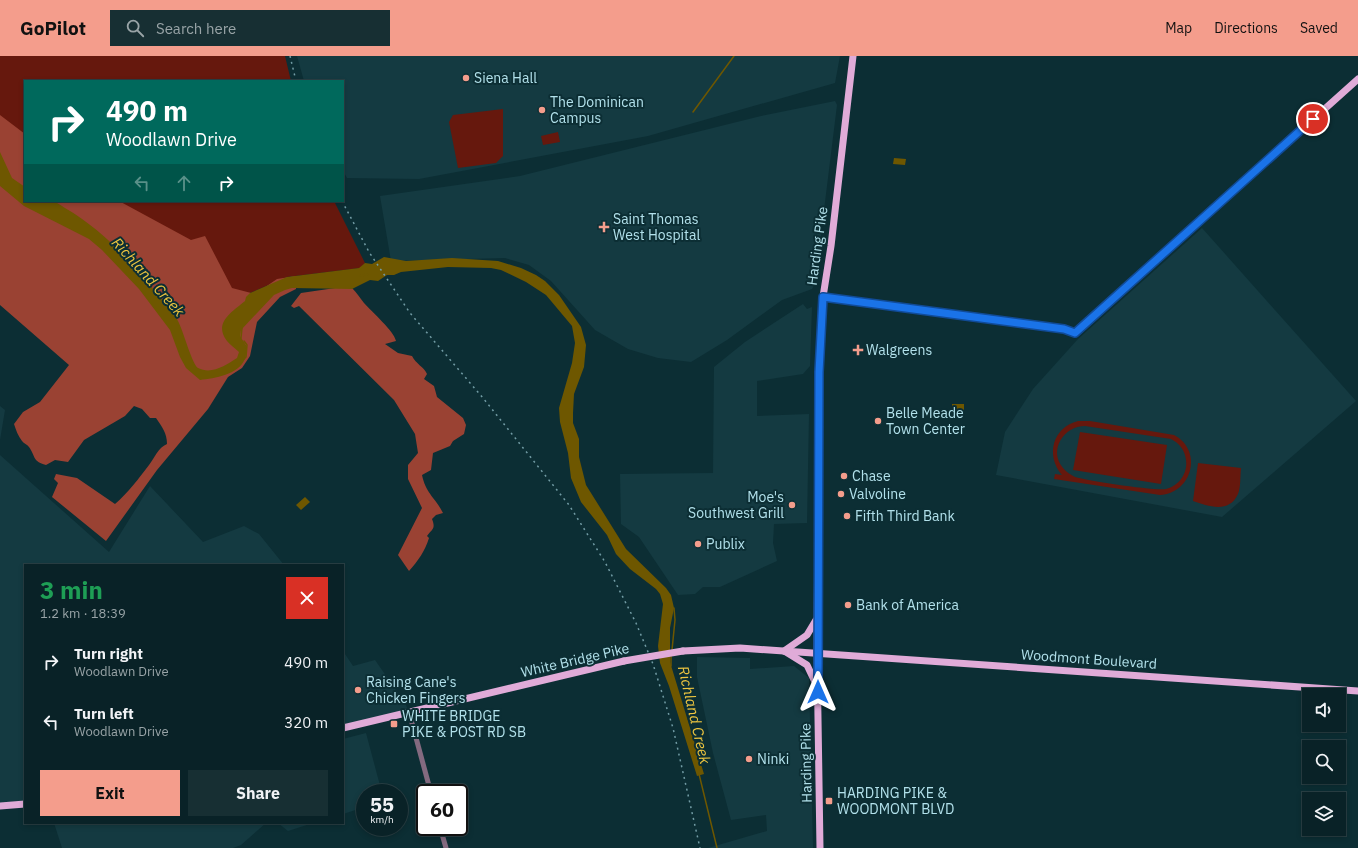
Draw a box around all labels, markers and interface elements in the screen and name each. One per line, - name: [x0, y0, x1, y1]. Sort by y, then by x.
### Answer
- search box: [110, 10, 390, 46]
- text: GoPilot: [20, 16, 86, 40]
- icon: search: [124, 17, 146, 39]
- text: Search here: [156, 19, 236, 38]
- text: Map: [1165, 19, 1192, 37]
- text: Directions: [1214, 19, 1278, 37]
- text: Saved: [1300, 19, 1338, 37]
- place label: Siena Hall: [474, 69, 537, 87]
- marker: Siena Hall: [461, 73, 471, 83]
- text: 490 m: [106, 92, 188, 129]
- place label: The Dominican Campus: [550, 93, 644, 127]
- icon: right: [40, 96, 92, 148]
- pin: [1296, 102, 1330, 136]
- marker: The Dominican Campus: [537, 105, 547, 115]
- icon: arrive: [1302, 108, 1324, 130]
- text: Woodlawn Drive: [106, 128, 237, 151]
- icon: left: [131, 172, 153, 194]
- icon: ahead: [173, 172, 195, 194]
- icon: right: [215, 172, 237, 194]
- street label: Harding Pike: [803, 205, 831, 287]
- place label: Saint Thomas West Hospital: [613, 210, 700, 244]
- marker: Saint Thomas West Hospital: [598, 221, 610, 233]
- water label: Richland Creek: [108, 233, 189, 320]
- place label: Walgreens: [866, 341, 932, 359]
- marker: Walgreens: [853, 345, 863, 355]
- place label: Belle Meade Town Center: [886, 404, 965, 438]
- marker: Belle Meade Town Center: [873, 416, 883, 426]
- place label: Chase: [852, 467, 891, 485]
- marker: Chase: [839, 471, 849, 481]
- place label: Valvoline: [849, 485, 906, 503]
- place label: Moe's Southwest Grill: [688, 488, 784, 522]
- marker: Valvoline: [836, 489, 846, 499]
- marker: Moe's Southwest Grill: [787, 500, 797, 510]
- place label: Fifth Third Bank: [855, 507, 956, 525]
- marker: Fifth Third Bank: [842, 511, 852, 521]
- place label: Publix: [706, 535, 745, 553]
- marker: Publix: [693, 539, 703, 549]
- text: 3 min: [40, 574, 103, 606]
- button: close: [286, 577, 328, 619]
- place label: Bank of America: [856, 596, 959, 614]
- marker: Bank of America: [843, 600, 853, 610]
- text: 1.2 km · 18:39: [40, 605, 126, 622]
- street label: White Bridge Pike: [519, 639, 631, 681]
- text: Turn right: [74, 644, 143, 663]
- street label: Woodmont Boulevard: [1021, 645, 1157, 673]
- icon: right: [40, 651, 62, 673]
- text: 490 m: [284, 653, 328, 672]
- text: Woodlawn Drive: [74, 663, 169, 680]
- water label: Richland Creek: [674, 664, 715, 766]
- position arrow: [797, 671, 839, 713]
- place label: Raising Cane's Chicken Fingers: [366, 673, 466, 707]
- marker: Raising Cane's Chicken Fingers: [353, 685, 363, 695]
- map controls: [1302, 688, 1346, 836]
- button: sound: [1302, 688, 1346, 732]
- text: Turn left: [74, 704, 134, 723]
- place label: WHITE BRIDGE PIKE & POST RD SB: [402, 707, 526, 741]
- icon: left: [40, 711, 62, 733]
- text: 320 m: [284, 713, 328, 732]
- marker: WHITE BRIDGE PIKE & POST RD SB: [389, 719, 399, 729]
- text: Woodlawn Drive: [74, 723, 169, 740]
- street label: Harding Pike: [796, 723, 816, 803]
- button: search: [1302, 740, 1346, 784]
- place label: Ninki: [757, 750, 789, 768]
- marker: Ninki: [744, 754, 754, 764]
- button: Exit: [40, 770, 180, 816]
- button: Share: [188, 770, 328, 816]
- speed limit sign: 60: [416, 784, 468, 836]
- place label: HARDING PIKE & WOODMONT BLVD: [837, 784, 954, 818]
- text: 55: [370, 791, 394, 818]
- button: layers: [1302, 792, 1346, 836]
- marker: HARDING PIKE & WOODMONT BLVD: [824, 796, 834, 806]
- text: km/h: [370, 813, 394, 826]

